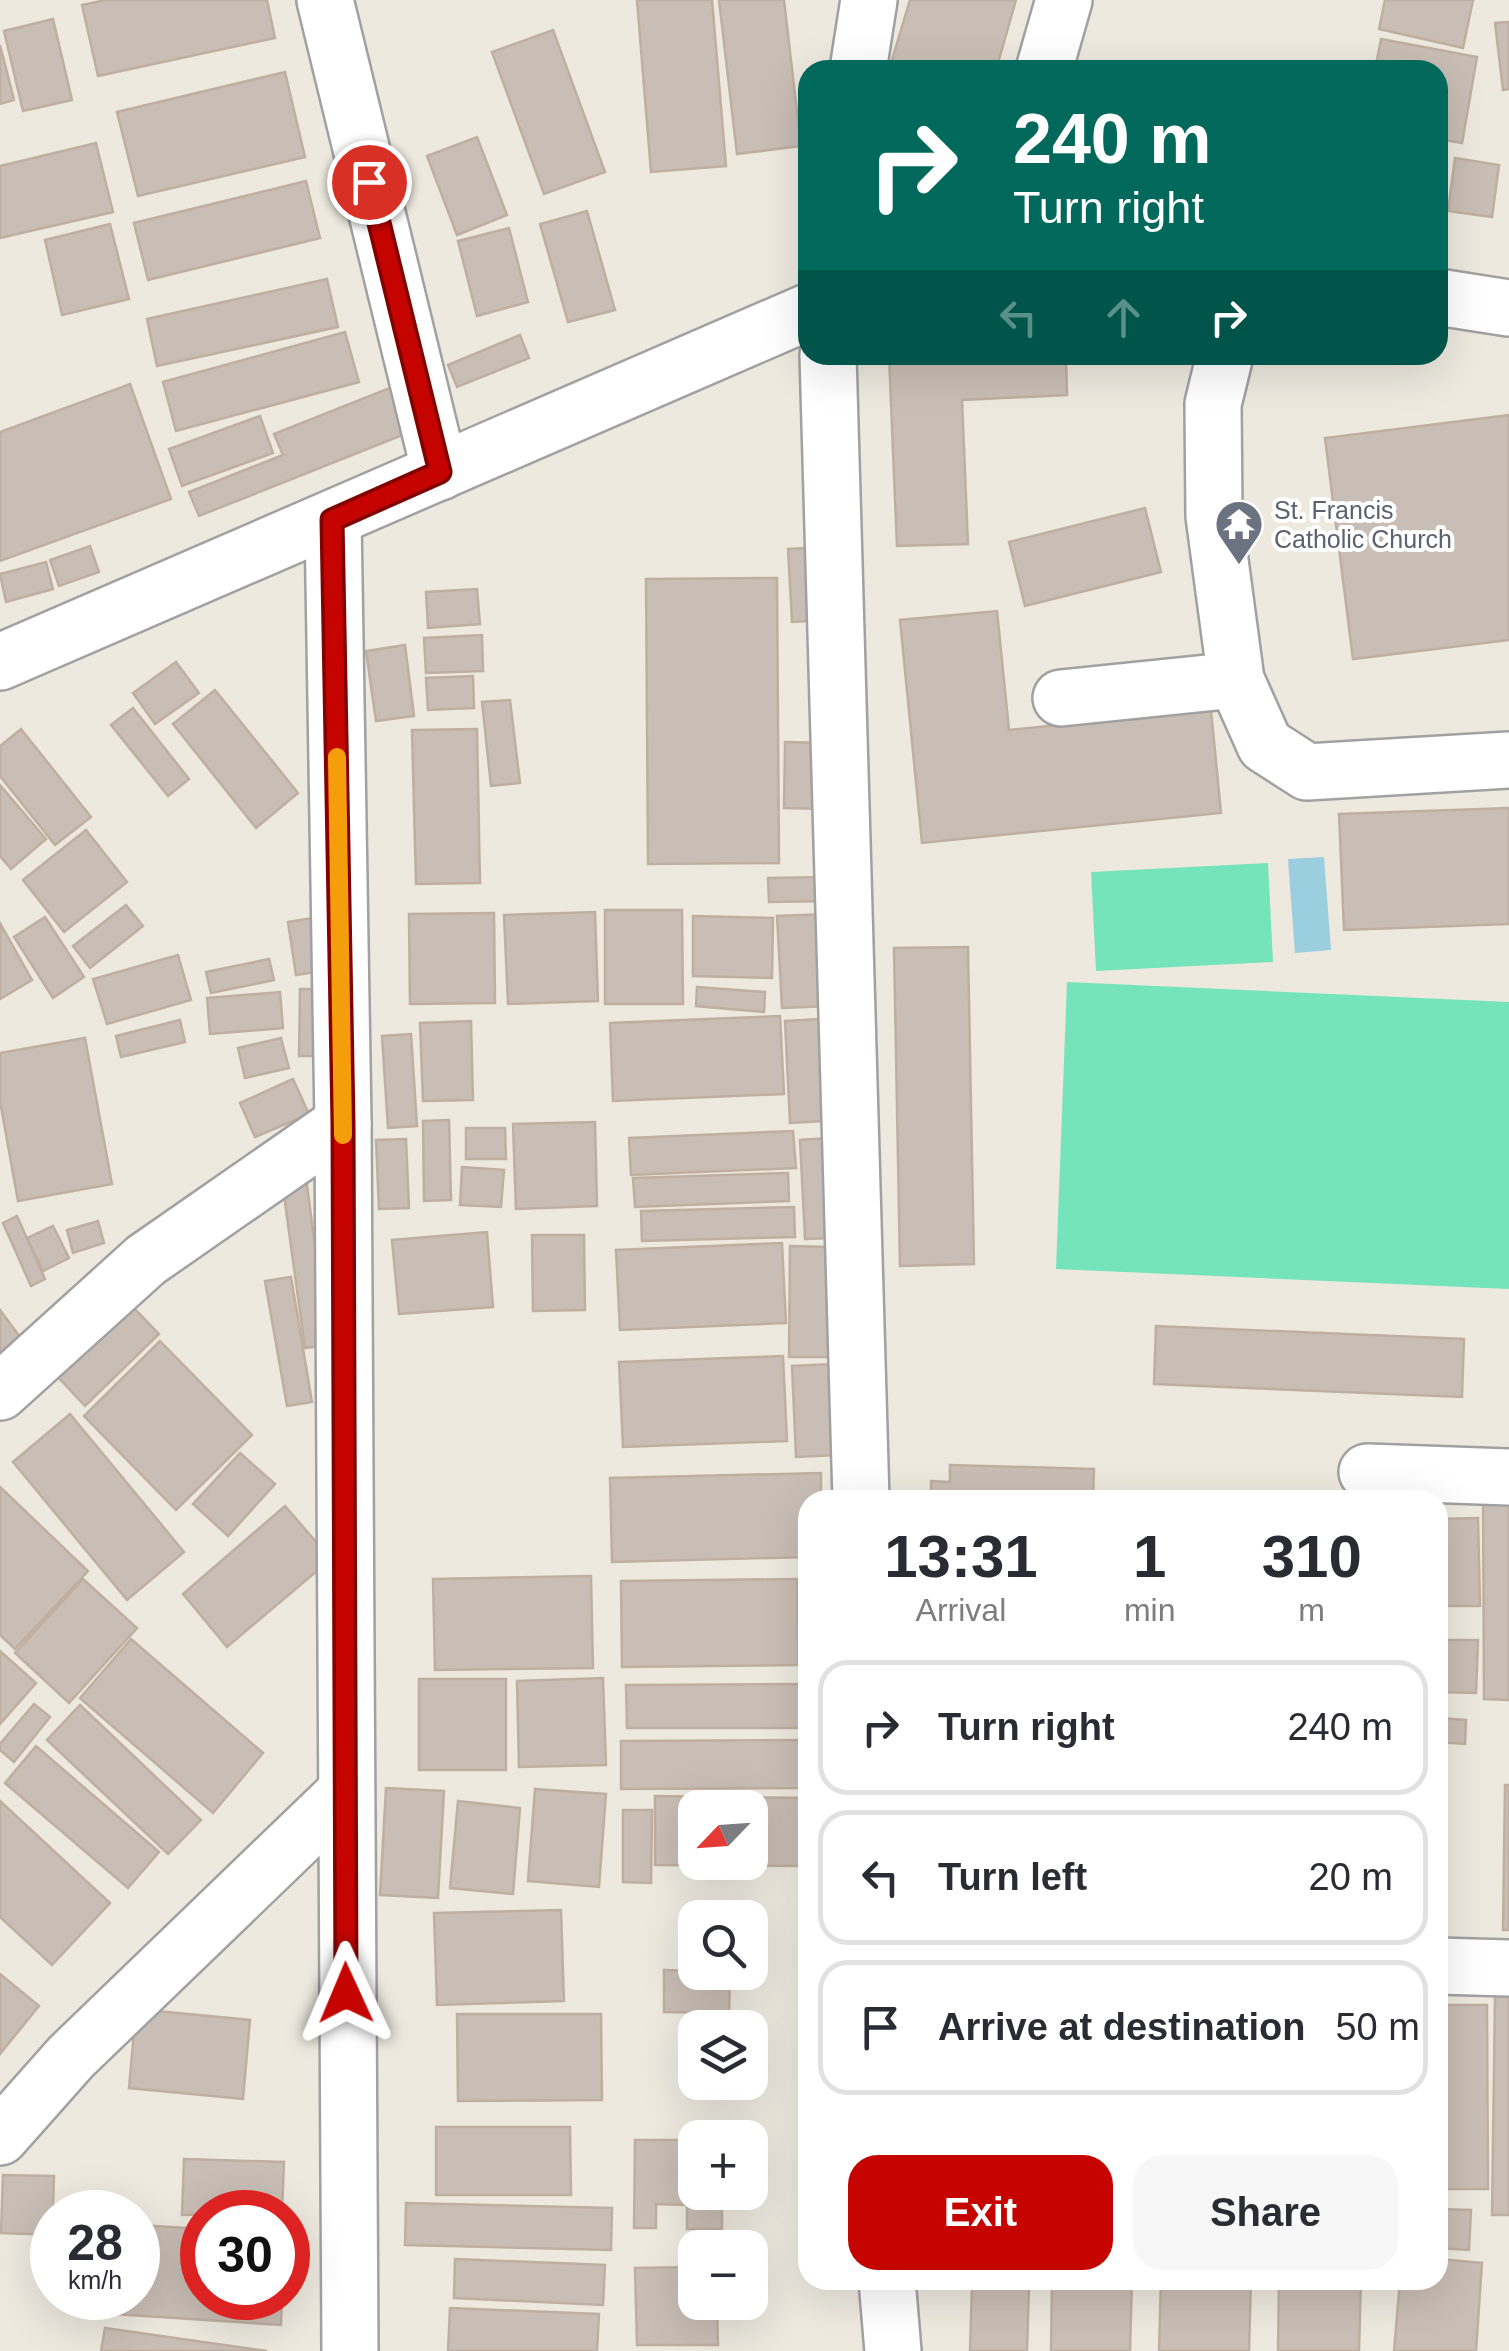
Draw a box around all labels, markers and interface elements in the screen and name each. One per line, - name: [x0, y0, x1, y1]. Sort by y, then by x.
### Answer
- icon: right: [848, 100, 978, 230]
- text: 240 m: [1013, 100, 1211, 178]
- pin: [327, 140, 412, 225]
- icon: arrive: [342, 155, 397, 210]
- text: Turn right: [1013, 182, 1204, 233]
- icon: left: [991, 290, 1046, 345]
- icon: ahead: [1096, 290, 1151, 345]
- icon: right: [1201, 290, 1256, 345]
- place label: St. Francis Catholic Church: [1274, 496, 1452, 553]
- temple icon: St. Francis Catholic Church: [1213, 498, 1265, 566]
- text: 13:31: [884, 1523, 1038, 1590]
- text: 1: [1133, 1523, 1166, 1590]
- text: 310: [1262, 1523, 1362, 1590]
- text: Arrival: [916, 1592, 1006, 1628]
- text: min: [1124, 1592, 1175, 1628]
- text: m: [1298, 1592, 1325, 1628]
- icon: right: [853, 1700, 908, 1755]
- text: Turn right: [938, 1706, 1115, 1748]
- text: 240 m: [1287, 1706, 1393, 1748]
- north arrow: [678, 1790, 768, 1880]
- map controls: [678, 1790, 768, 2320]
- icon: left: [853, 1850, 908, 1905]
- text: Turn left: [938, 1856, 1087, 1898]
- text: 20 m: [1309, 1856, 1393, 1898]
- button: search: [678, 1900, 768, 1990]
- position arrow: [294, 1941, 398, 2045]
- icon: arrive: [853, 2000, 908, 2055]
- text: Arrive at destination: [938, 2006, 1305, 2048]
- text: 50 m: [1335, 2006, 1420, 2048]
- button: layers: [678, 2010, 768, 2100]
- button: +: [678, 2120, 768, 2210]
- button: Exit: [848, 2155, 1113, 2270]
- button: Share: [1133, 2155, 1398, 2270]
- speed limit sign: 30: [180, 2190, 310, 2320]
- text: 28: [67, 2215, 123, 2271]
- button: −: [678, 2230, 768, 2320]
- text: km/h: [68, 2266, 122, 2294]

